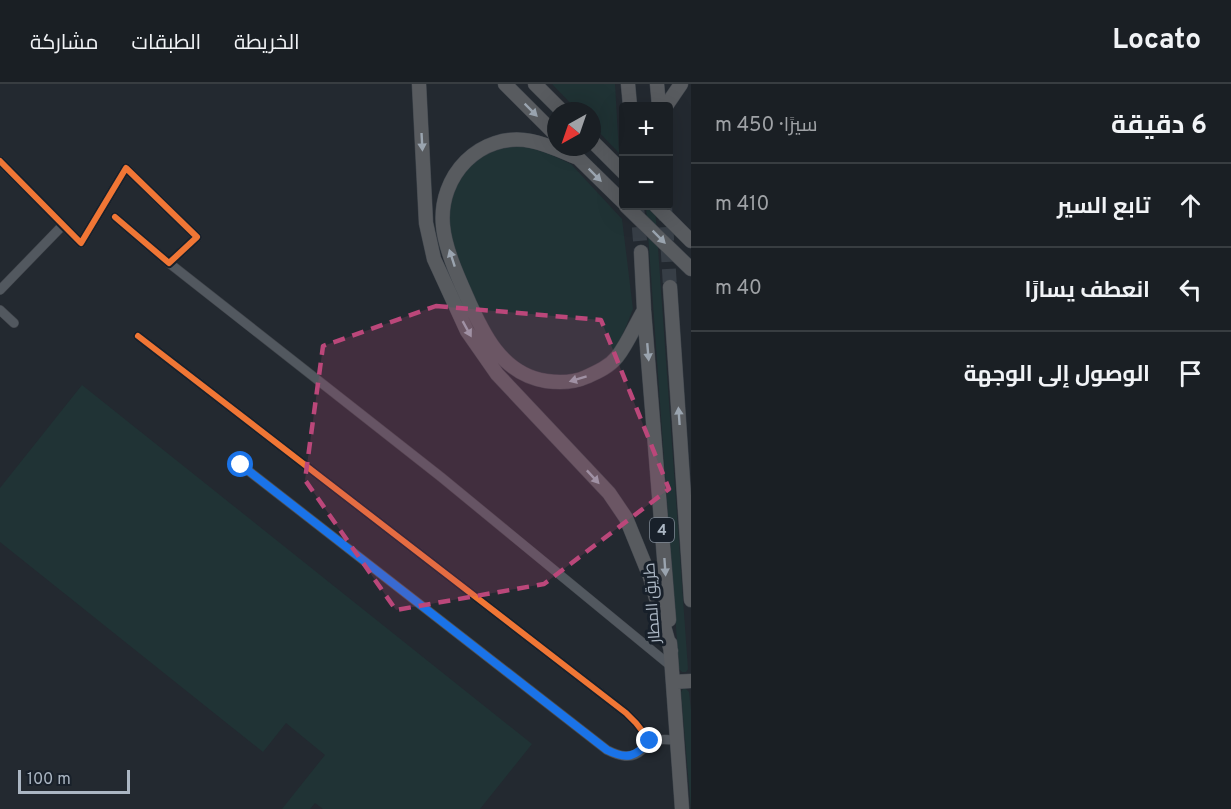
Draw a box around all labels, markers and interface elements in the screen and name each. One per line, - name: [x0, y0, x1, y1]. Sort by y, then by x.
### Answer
- text: Locato: [1112, 23, 1201, 59]
- text: مشاركة: [30, 30, 99, 57]
- text: الطبقات: [132, 30, 201, 57]
- text: الخريطة: [234, 30, 300, 57]
- one-way arrow: [523, 102, 537, 116]
- north arrow: [547, 102, 601, 156]
- map controls: [619, 102, 673, 210]
- button: +: [619, 102, 673, 156]
- text: 6 دقيقة: [1111, 110, 1207, 143]
- text: سيرًا · 450 m: [715, 113, 818, 139]
- one-way arrow: [417, 133, 427, 152]
- button: −: [619, 156, 673, 210]
- one-way arrow: [588, 168, 603, 182]
- icon: ahead: [1174, 189, 1207, 222]
- text: 410 m: [715, 192, 769, 218]
- text: تابع السير: [1057, 194, 1150, 221]
- one-way arrow: [651, 230, 665, 244]
- one-way arrow: [446, 249, 456, 267]
- icon: left: [1174, 273, 1207, 306]
- text: 40 m: [715, 276, 762, 302]
- text: انعطف يسارًا: [1025, 278, 1150, 305]
- one-way arrow: [462, 321, 472, 338]
- one-way arrow: [643, 342, 653, 361]
- icon: arrive: [1174, 357, 1207, 390]
- text: الوصول إلى الوجهة: [964, 362, 1150, 389]
- one-way arrow: [569, 375, 587, 384]
- one-way arrow: [674, 406, 683, 425]
- route start: [227, 451, 253, 477]
- one-way arrow: [586, 469, 600, 483]
- road number: 4: [650, 518, 674, 542]
- one-way arrow: [660, 558, 670, 577]
- street label: طريق المطار: [640, 562, 666, 645]
- route end: [636, 727, 662, 753]
- scale bar: [18, 767, 130, 794]
- text: 100 m: [27, 770, 71, 790]

